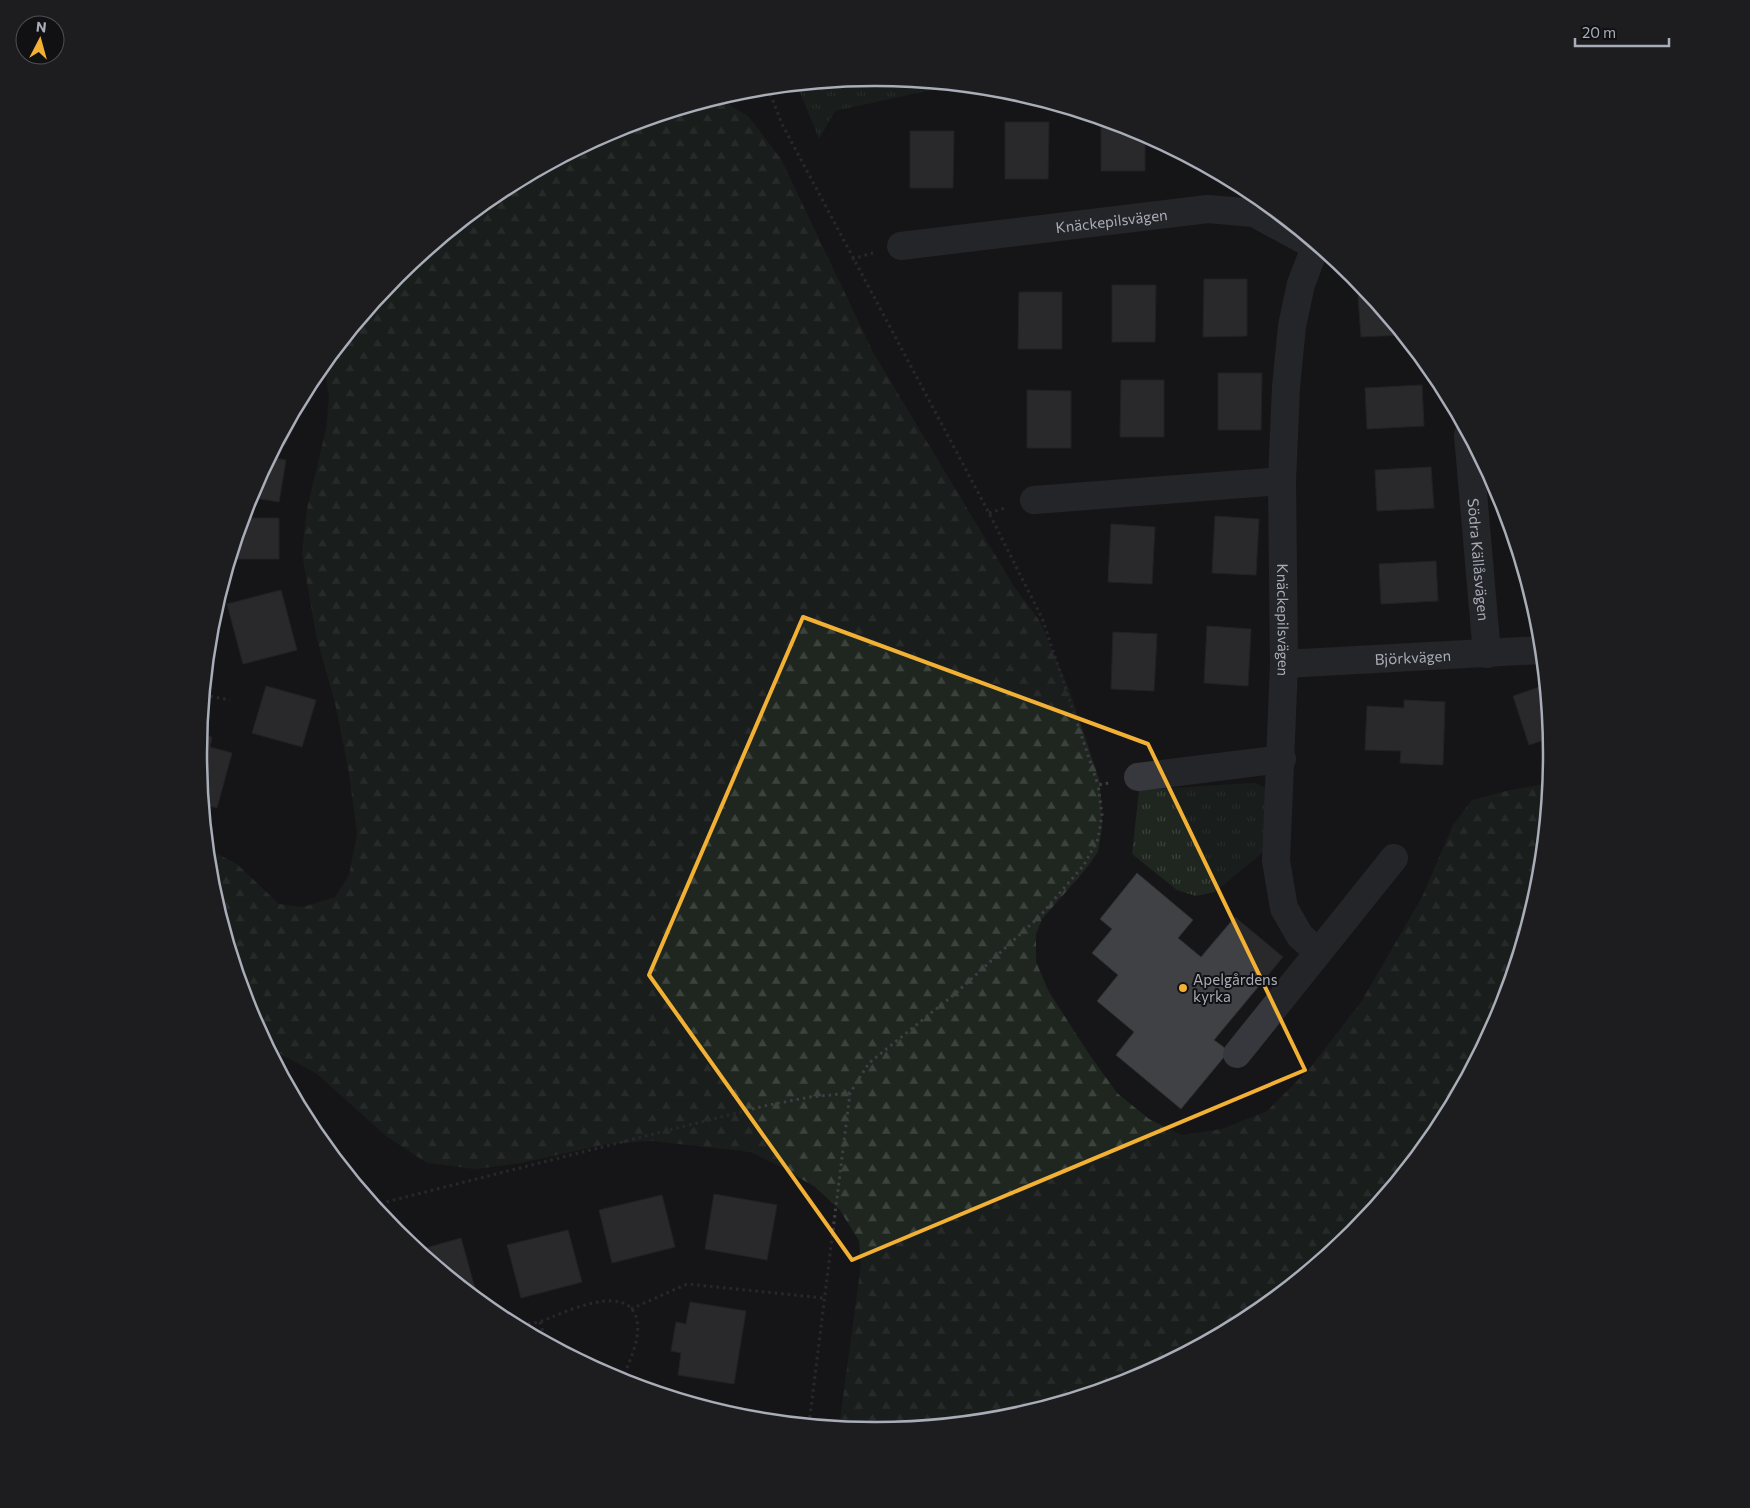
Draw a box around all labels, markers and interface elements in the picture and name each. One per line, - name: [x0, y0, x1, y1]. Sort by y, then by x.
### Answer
- north arrow: [15, 15, 65, 65]
- scale bar: [1575, 15, 1669, 47]
- text: N: [35, 18, 48, 36]
- text: 20 m: [1582, 23, 1616, 41]
- street label: Knäckepilsvägen: [1054, 205, 1168, 236]
- street label: Södra Källåsvägen: [1465, 498, 1493, 621]
- street label: Knäckepilsvägen: [1274, 563, 1293, 677]
- street label: Björkvägen: [1374, 646, 1451, 668]
- place label: Apelgårdens kyrka: [1193, 970, 1278, 1005]
- marker: Apelgårdens kyrka: [1177, 982, 1189, 994]

